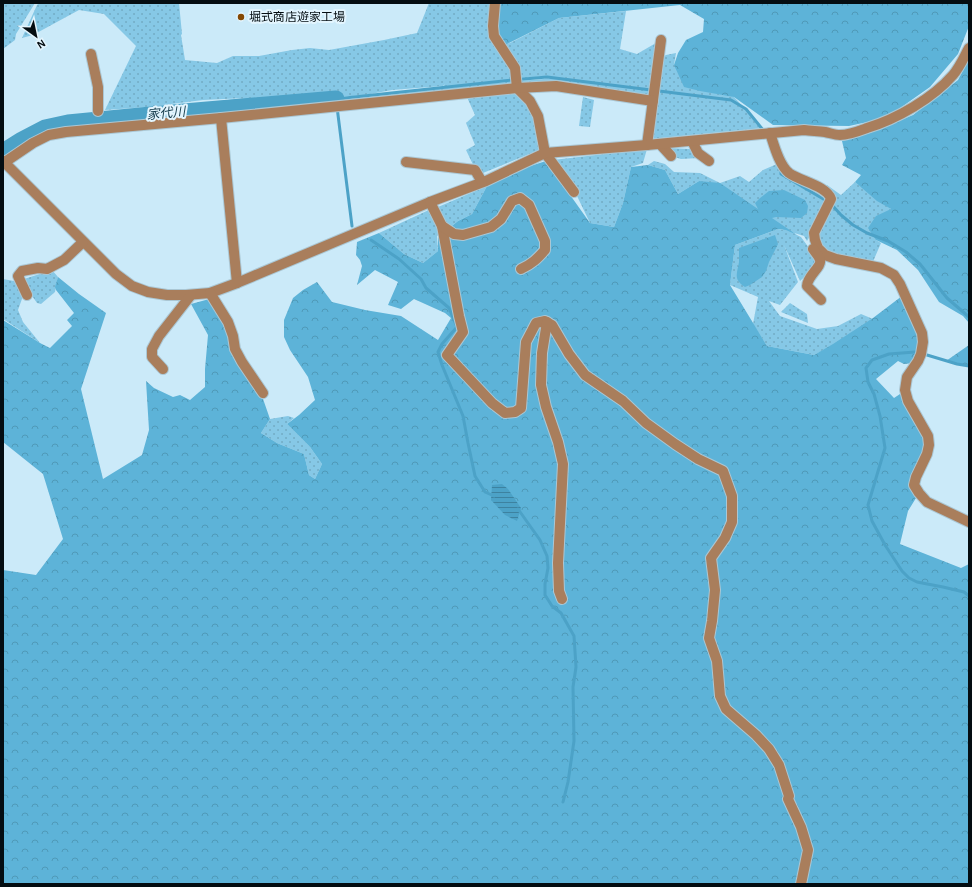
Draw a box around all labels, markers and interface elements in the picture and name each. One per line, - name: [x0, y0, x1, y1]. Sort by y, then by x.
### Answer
- place label: 堀式商店遊家工場: [249, 10, 345, 23]
- marker: 堀式商店遊家工場: [236, 12, 246, 22]
- north arrow: [16, 16, 56, 56]
- text: N: [35, 37, 47, 51]
- water label: 家代川: [146, 105, 188, 122]

